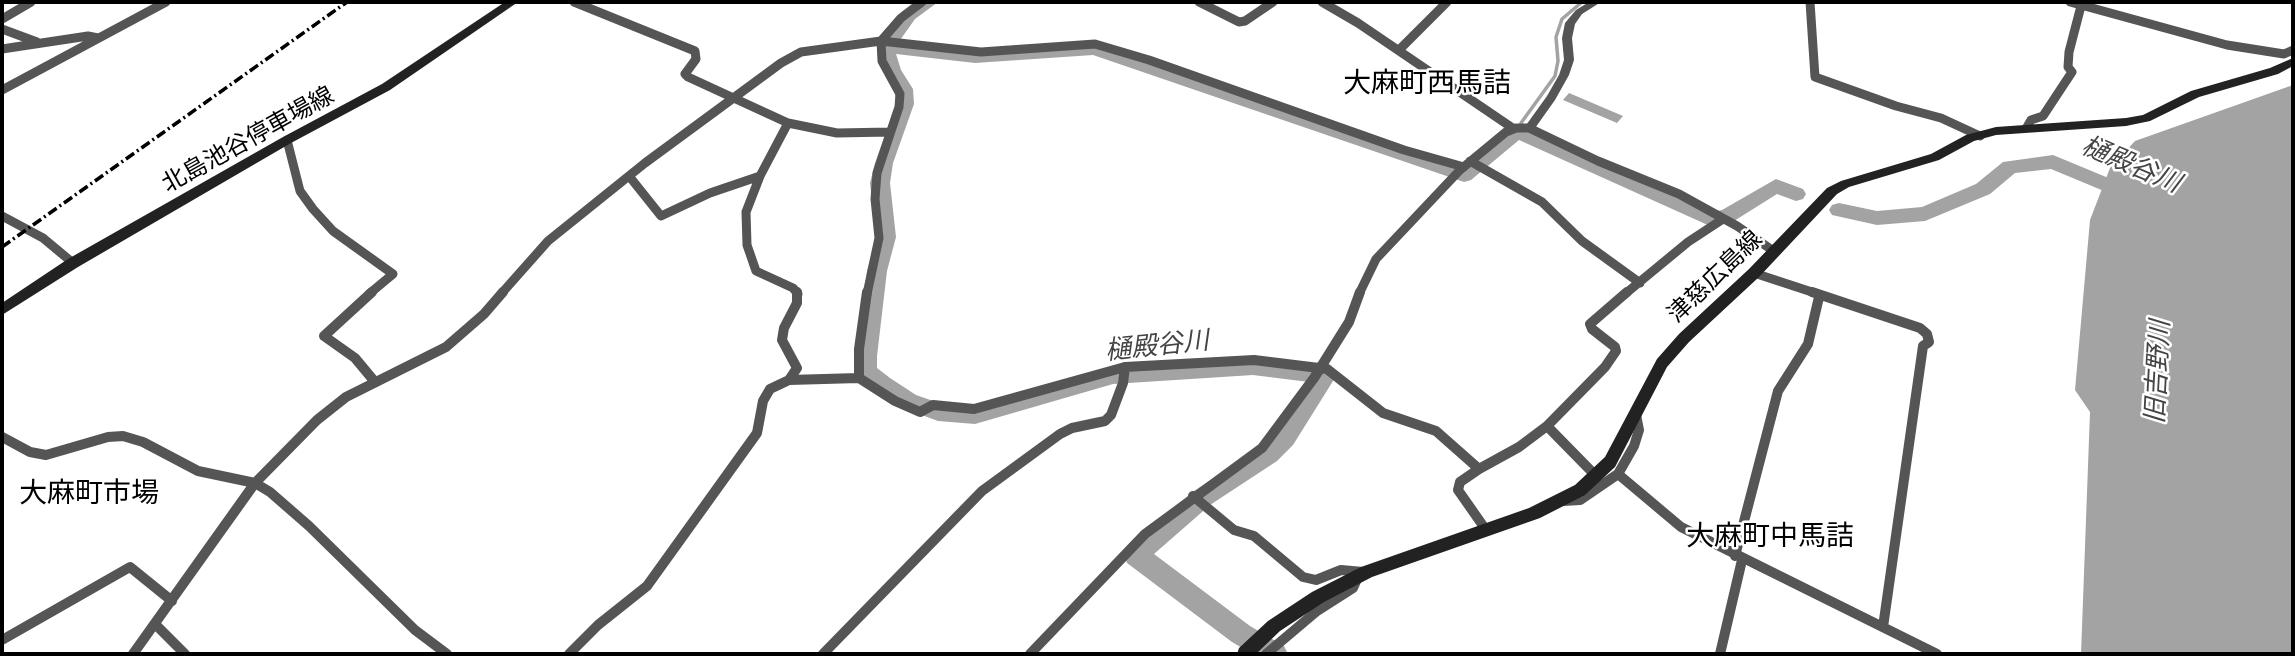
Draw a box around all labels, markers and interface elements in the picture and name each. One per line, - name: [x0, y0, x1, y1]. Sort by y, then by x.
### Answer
- district label: 大麻町西馬詰: [1343, 67, 1511, 101]
- street label: 北島池谷停車場線: [157, 81, 339, 199]
- water label: 樋殿谷川: [2077, 130, 2185, 200]
- street label: 津慈広島線: [1662, 225, 1768, 329]
- water label: 旧吉野川: [2140, 319, 2176, 425]
- water label: 樋殿谷川: [1104, 325, 1210, 367]
- district label: 大麻町市場: [19, 477, 159, 511]
- district label: 大麻町中馬詰: [1686, 520, 1854, 554]

